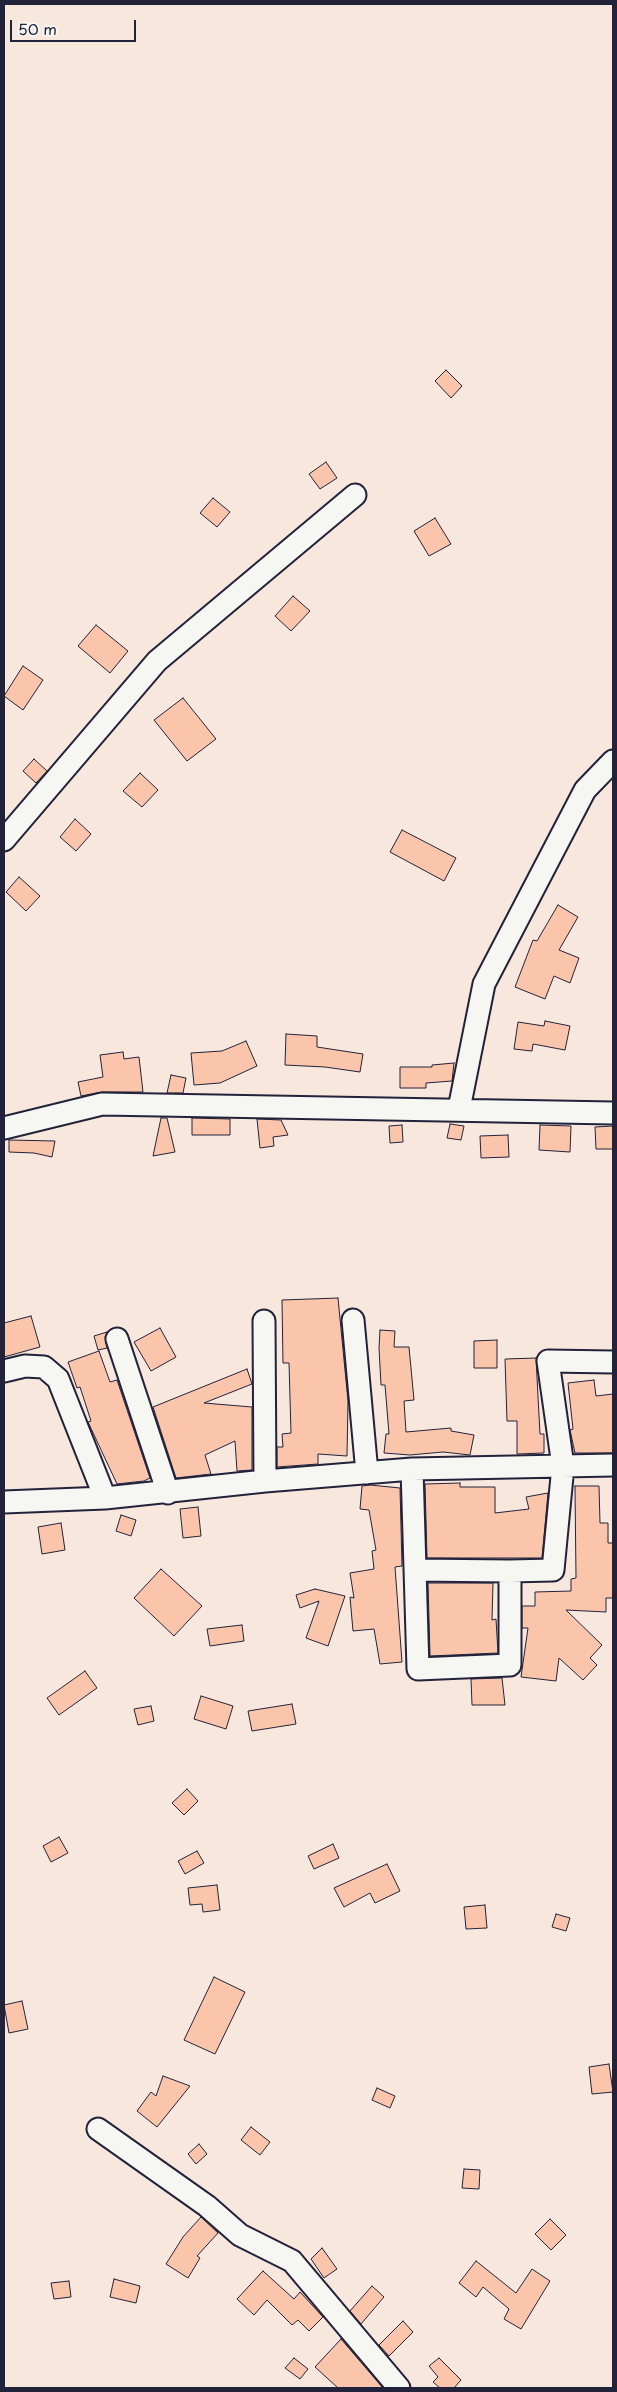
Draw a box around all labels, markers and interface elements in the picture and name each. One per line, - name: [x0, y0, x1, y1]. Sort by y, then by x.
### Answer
- scale bar: [12, 10, 139, 42]
- text: 50 m: [18, 17, 57, 40]

